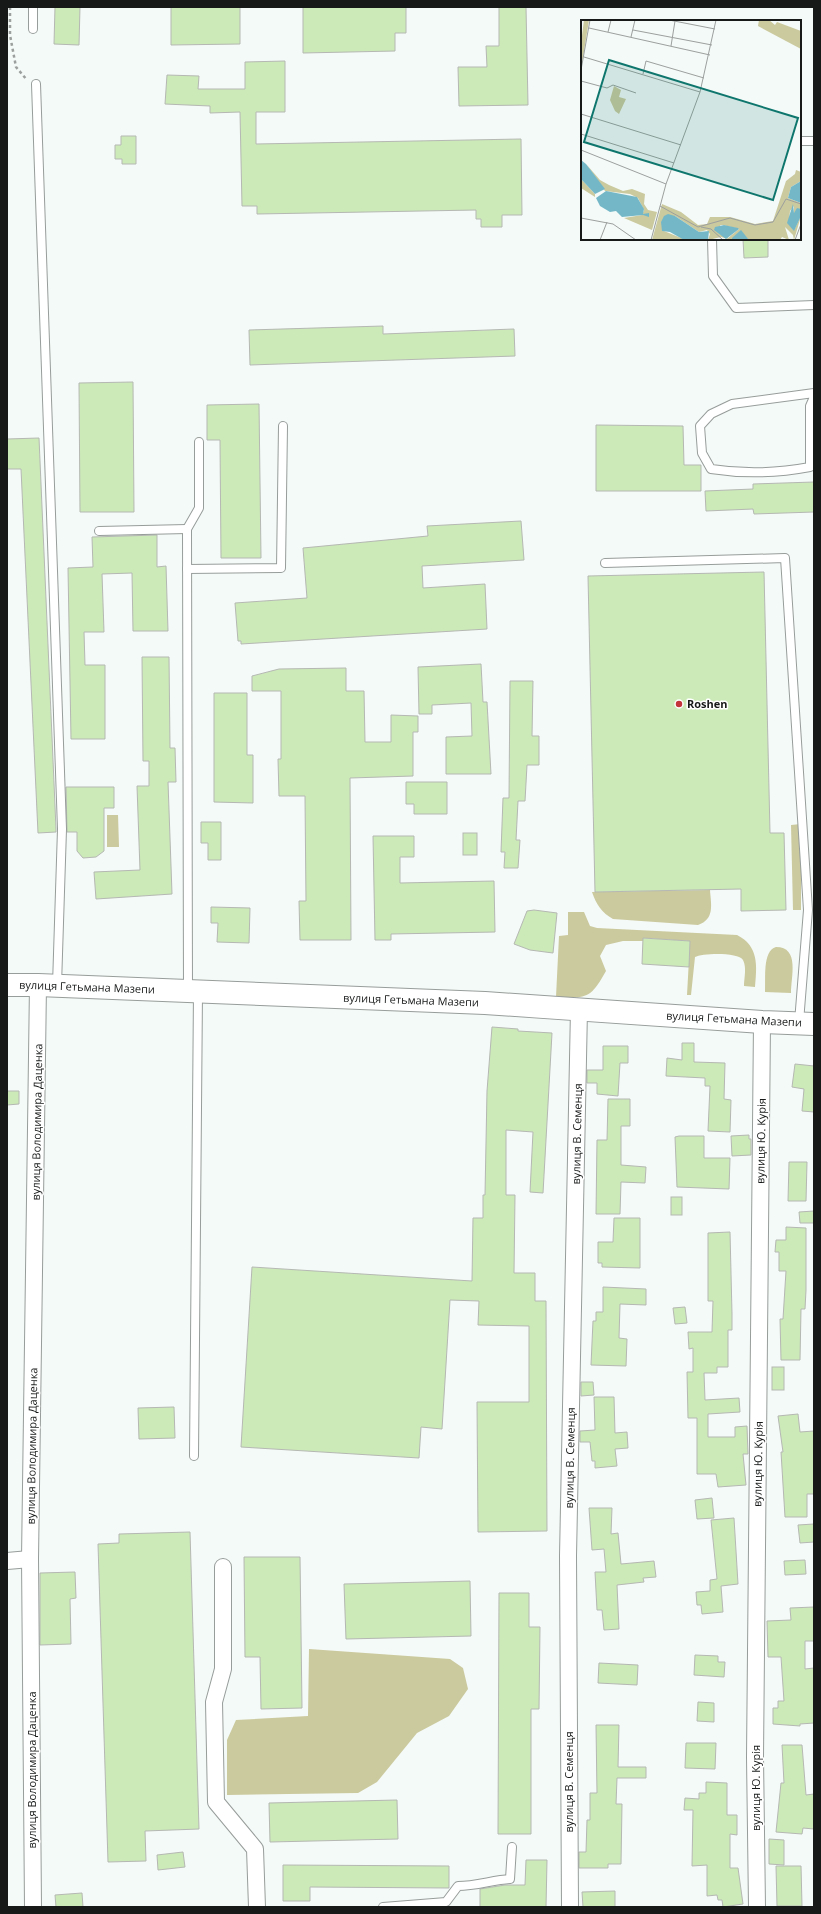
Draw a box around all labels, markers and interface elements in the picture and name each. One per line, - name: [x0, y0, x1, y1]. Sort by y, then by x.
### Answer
- inset map: [581, 20, 801, 240]
- place label: Roshen: [687, 696, 728, 711]
- marker: Roshen: [674, 699, 684, 709]
- street label: вулиця Гетьмана Мазепи: [19, 977, 155, 996]
- street label: вулиця Гетьмана Мазепи: [343, 990, 479, 1009]
- street label: вулиця Гетьмана Мазепи: [666, 1007, 802, 1030]
- street label: вулиця Володимира Даценка: [28, 1043, 45, 1201]
- street label: вулиця В. Семенця: [568, 1083, 585, 1185]
- street label: вулиця Ю. Курія: [752, 1098, 769, 1184]
- street label: вулиця Володимира Даценка: [23, 1367, 40, 1525]
- street label: вулиця В. Семенця: [561, 1407, 578, 1509]
- street label: вулиця Ю. Курія: [749, 1421, 766, 1507]
- street label: вулиця Володимира Даценка: [24, 1691, 39, 1849]
- street label: вулиця В. Семенця: [561, 1731, 576, 1833]
- street label: вулиця Ю. Курія: [748, 1745, 763, 1831]

